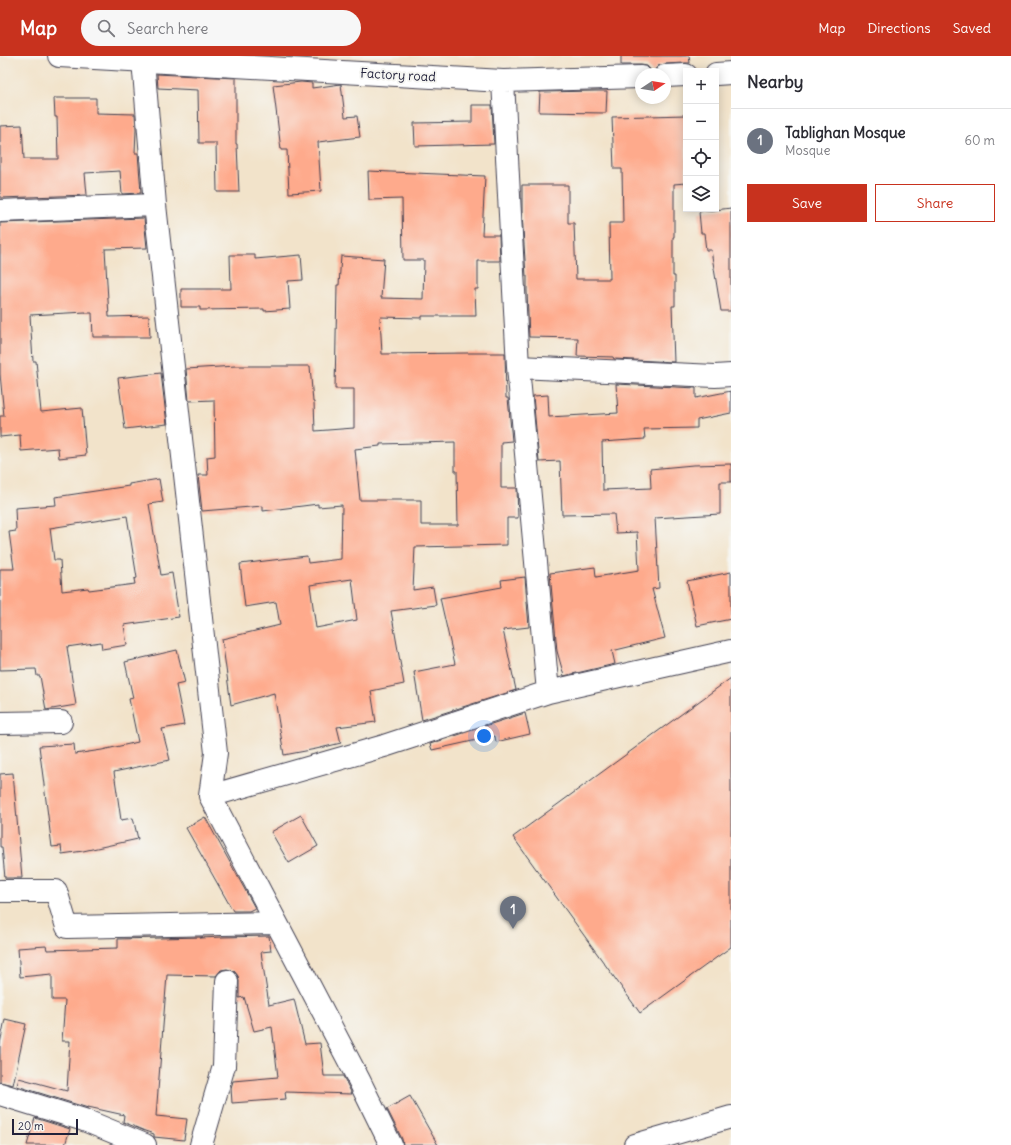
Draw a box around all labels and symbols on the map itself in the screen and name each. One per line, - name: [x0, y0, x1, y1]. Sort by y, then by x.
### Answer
- street label: Factory road: [360, 65, 437, 85]
- north arrow: [635, 68, 671, 104]
- your location: [474, 726, 494, 746]
- pin: 1: [500, 896, 526, 929]
- scale bar: [12, 1117, 78, 1136]

